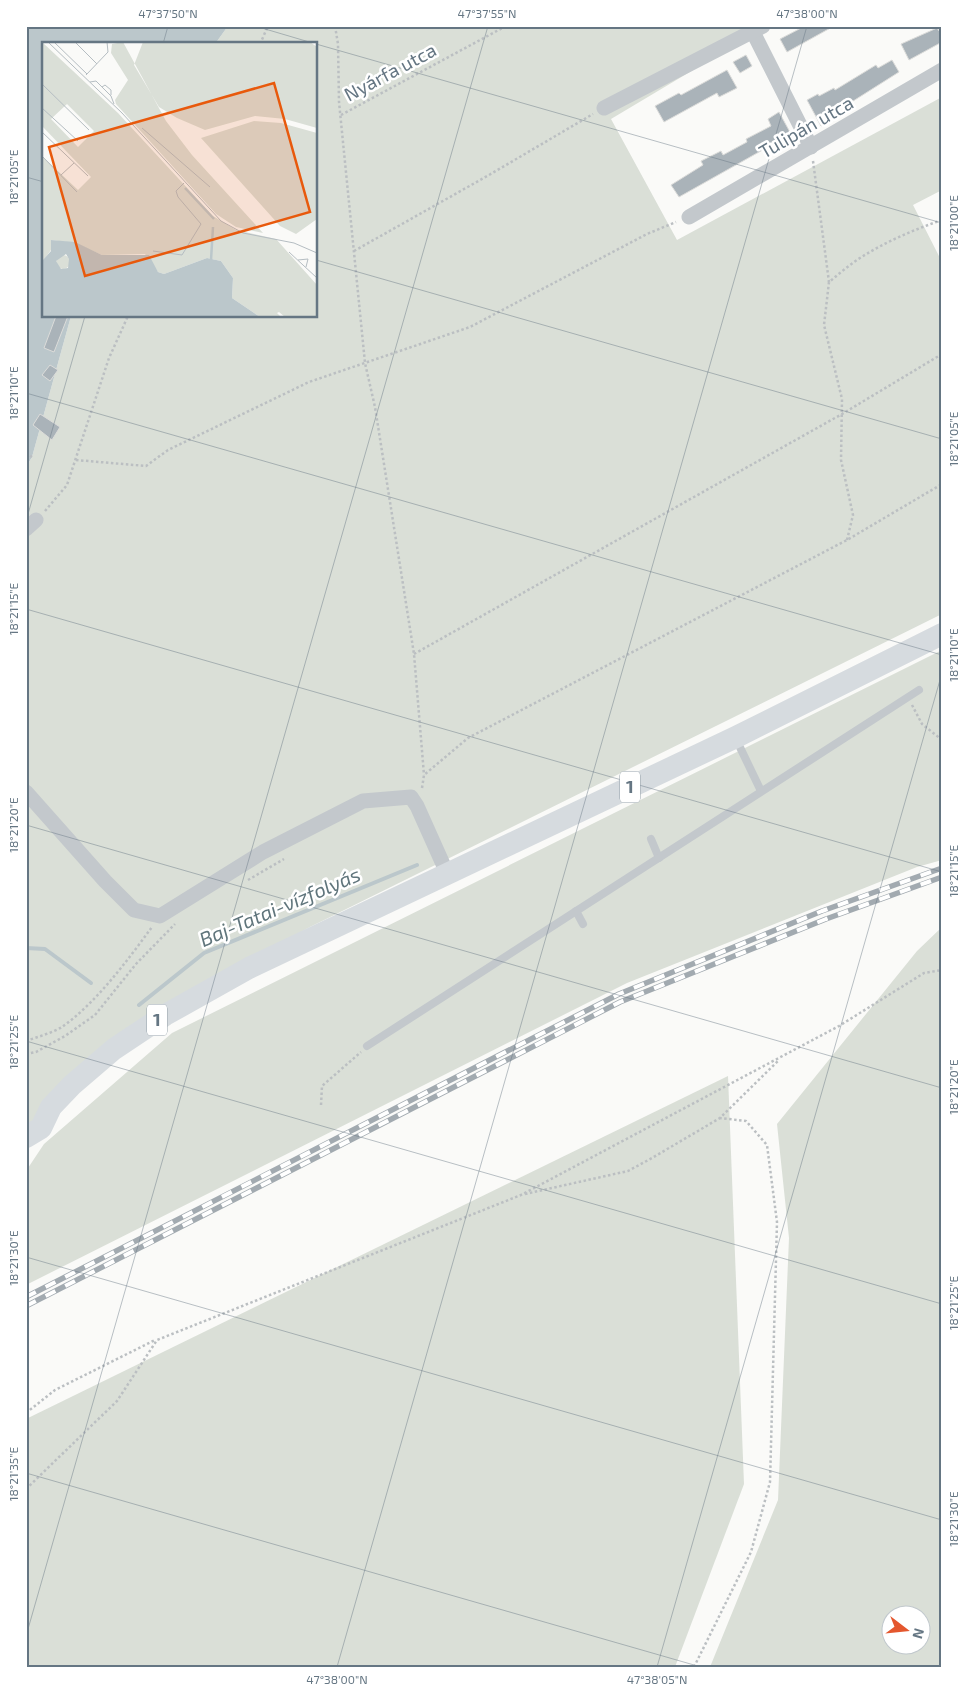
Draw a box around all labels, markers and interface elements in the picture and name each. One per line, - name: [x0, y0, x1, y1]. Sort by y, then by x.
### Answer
- text: 47°37'50"N: [138, 6, 198, 20]
- text: 47°37'55"N: [458, 6, 516, 20]
- text: 47°38'00"N: [776, 6, 838, 20]
- street label: Nyárfa utca: [340, 38, 440, 105]
- inset map: [42, 42, 318, 318]
- street label: Tulipán utca: [755, 90, 857, 163]
- text: 18°21'05"E: [6, 149, 20, 205]
- text: 18°21'00"E: [946, 195, 960, 251]
- text: 18°21'10"E: [6, 366, 20, 420]
- text: 18°21'05"E: [946, 411, 960, 467]
- text: 18°21'15"E: [6, 582, 20, 635]
- text: 18°21'10"E: [946, 628, 960, 682]
- road number: 1: [620, 772, 640, 802]
- text: 18°21'20"E: [6, 797, 20, 853]
- text: 18°21'15"E: [946, 844, 960, 897]
- water label: Baj-Tatai-vízfolyás: [196, 861, 364, 952]
- road number: 1: [147, 1004, 167, 1036]
- text: 18°21'25"E: [6, 1014, 20, 1069]
- text: 18°21'20"E: [946, 1059, 960, 1115]
- text: 18°21'30"E: [6, 1230, 20, 1286]
- text: 18°21'25"E: [946, 1275, 960, 1330]
- text: 18°21'35"E: [6, 1446, 20, 1501]
- text: 18°21'30"E: [946, 1491, 960, 1547]
- north arrow: [880, 1606, 930, 1656]
- text: N: [909, 1627, 929, 1641]
- text: 47°38'00"N: [306, 1672, 368, 1686]
- text: 47°38'05"N: [627, 1672, 687, 1686]

